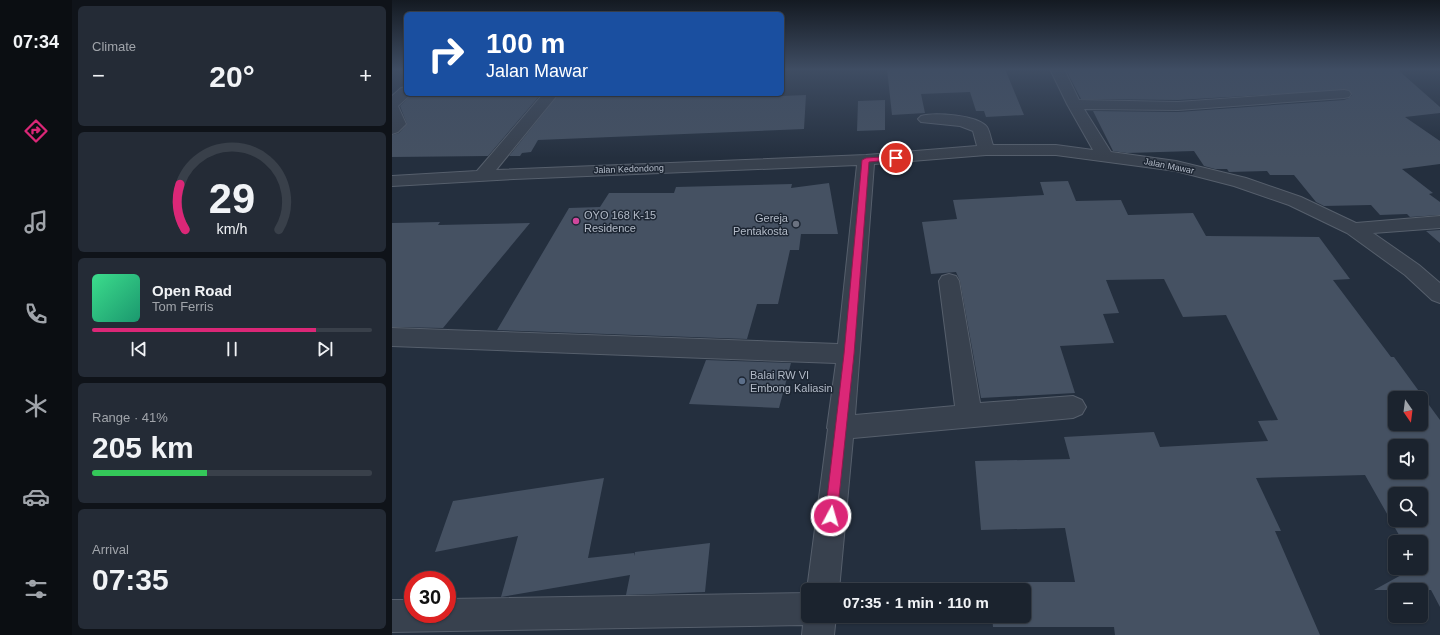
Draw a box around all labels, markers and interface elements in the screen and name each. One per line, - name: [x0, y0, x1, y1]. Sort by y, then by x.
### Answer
- icon: right: [420, 28, 472, 80]
- text: 100 m: [486, 28, 565, 59]
- text: 07:34: [13, 32, 59, 52]
- text: Climate: [92, 39, 136, 54]
- text: 20°: [209, 60, 255, 93]
- text: Jalan Mawar: [486, 61, 588, 81]
- text: −: [92, 63, 105, 88]
- text: +: [359, 63, 372, 88]
- icon: directions: [22, 117, 50, 145]
- pin: [879, 141, 913, 175]
- icon: arrive: [885, 147, 907, 169]
- street label: Jalan Mawar: [1143, 156, 1195, 176]
- street label: Jalan Kedondong: [594, 163, 664, 175]
- text: 29: [209, 174, 255, 221]
- icon: music: [22, 208, 50, 236]
- place label: OYO 168 K-15 Residence: [584, 209, 656, 234]
- place label: Gereja Pentakosta: [733, 212, 789, 237]
- marker: OYO 168 K-15 Residence: [571, 216, 581, 226]
- marker: Gereja Pentakosta: [791, 219, 801, 229]
- text: km/h: [217, 220, 248, 236]
- text: Open Road: [152, 282, 232, 299]
- text: Tom Ferris: [152, 299, 213, 314]
- icon: phone: [22, 300, 50, 328]
- icon: previous: [128, 338, 150, 360]
- icon: pause: [221, 338, 243, 360]
- icon: next: [314, 338, 336, 360]
- place label: Balai RW VI Embong Kaliasin: [750, 369, 833, 394]
- marker: Balai RW VI Embong Kaliasin: [737, 376, 747, 386]
- north arrow: [1388, 391, 1428, 431]
- map controls: [1388, 391, 1428, 623]
- icon: climate: [22, 392, 50, 420]
- text: Range · 41%: [92, 410, 168, 425]
- text: 205 km: [92, 431, 194, 464]
- button: sound: [1388, 439, 1428, 479]
- icon: car: [22, 483, 50, 511]
- button: search: [1388, 487, 1428, 527]
- position arrow: [810, 495, 852, 537]
- button: +: [1388, 535, 1428, 575]
- text: Arrival: [92, 542, 129, 557]
- text: 07:35: [92, 563, 169, 596]
- speed limit sign: 30: [404, 571, 456, 623]
- icon: filters: [22, 575, 50, 603]
- button: −: [1388, 583, 1428, 623]
- text: 07:35 · 1 min · 110 m: [843, 594, 989, 611]

